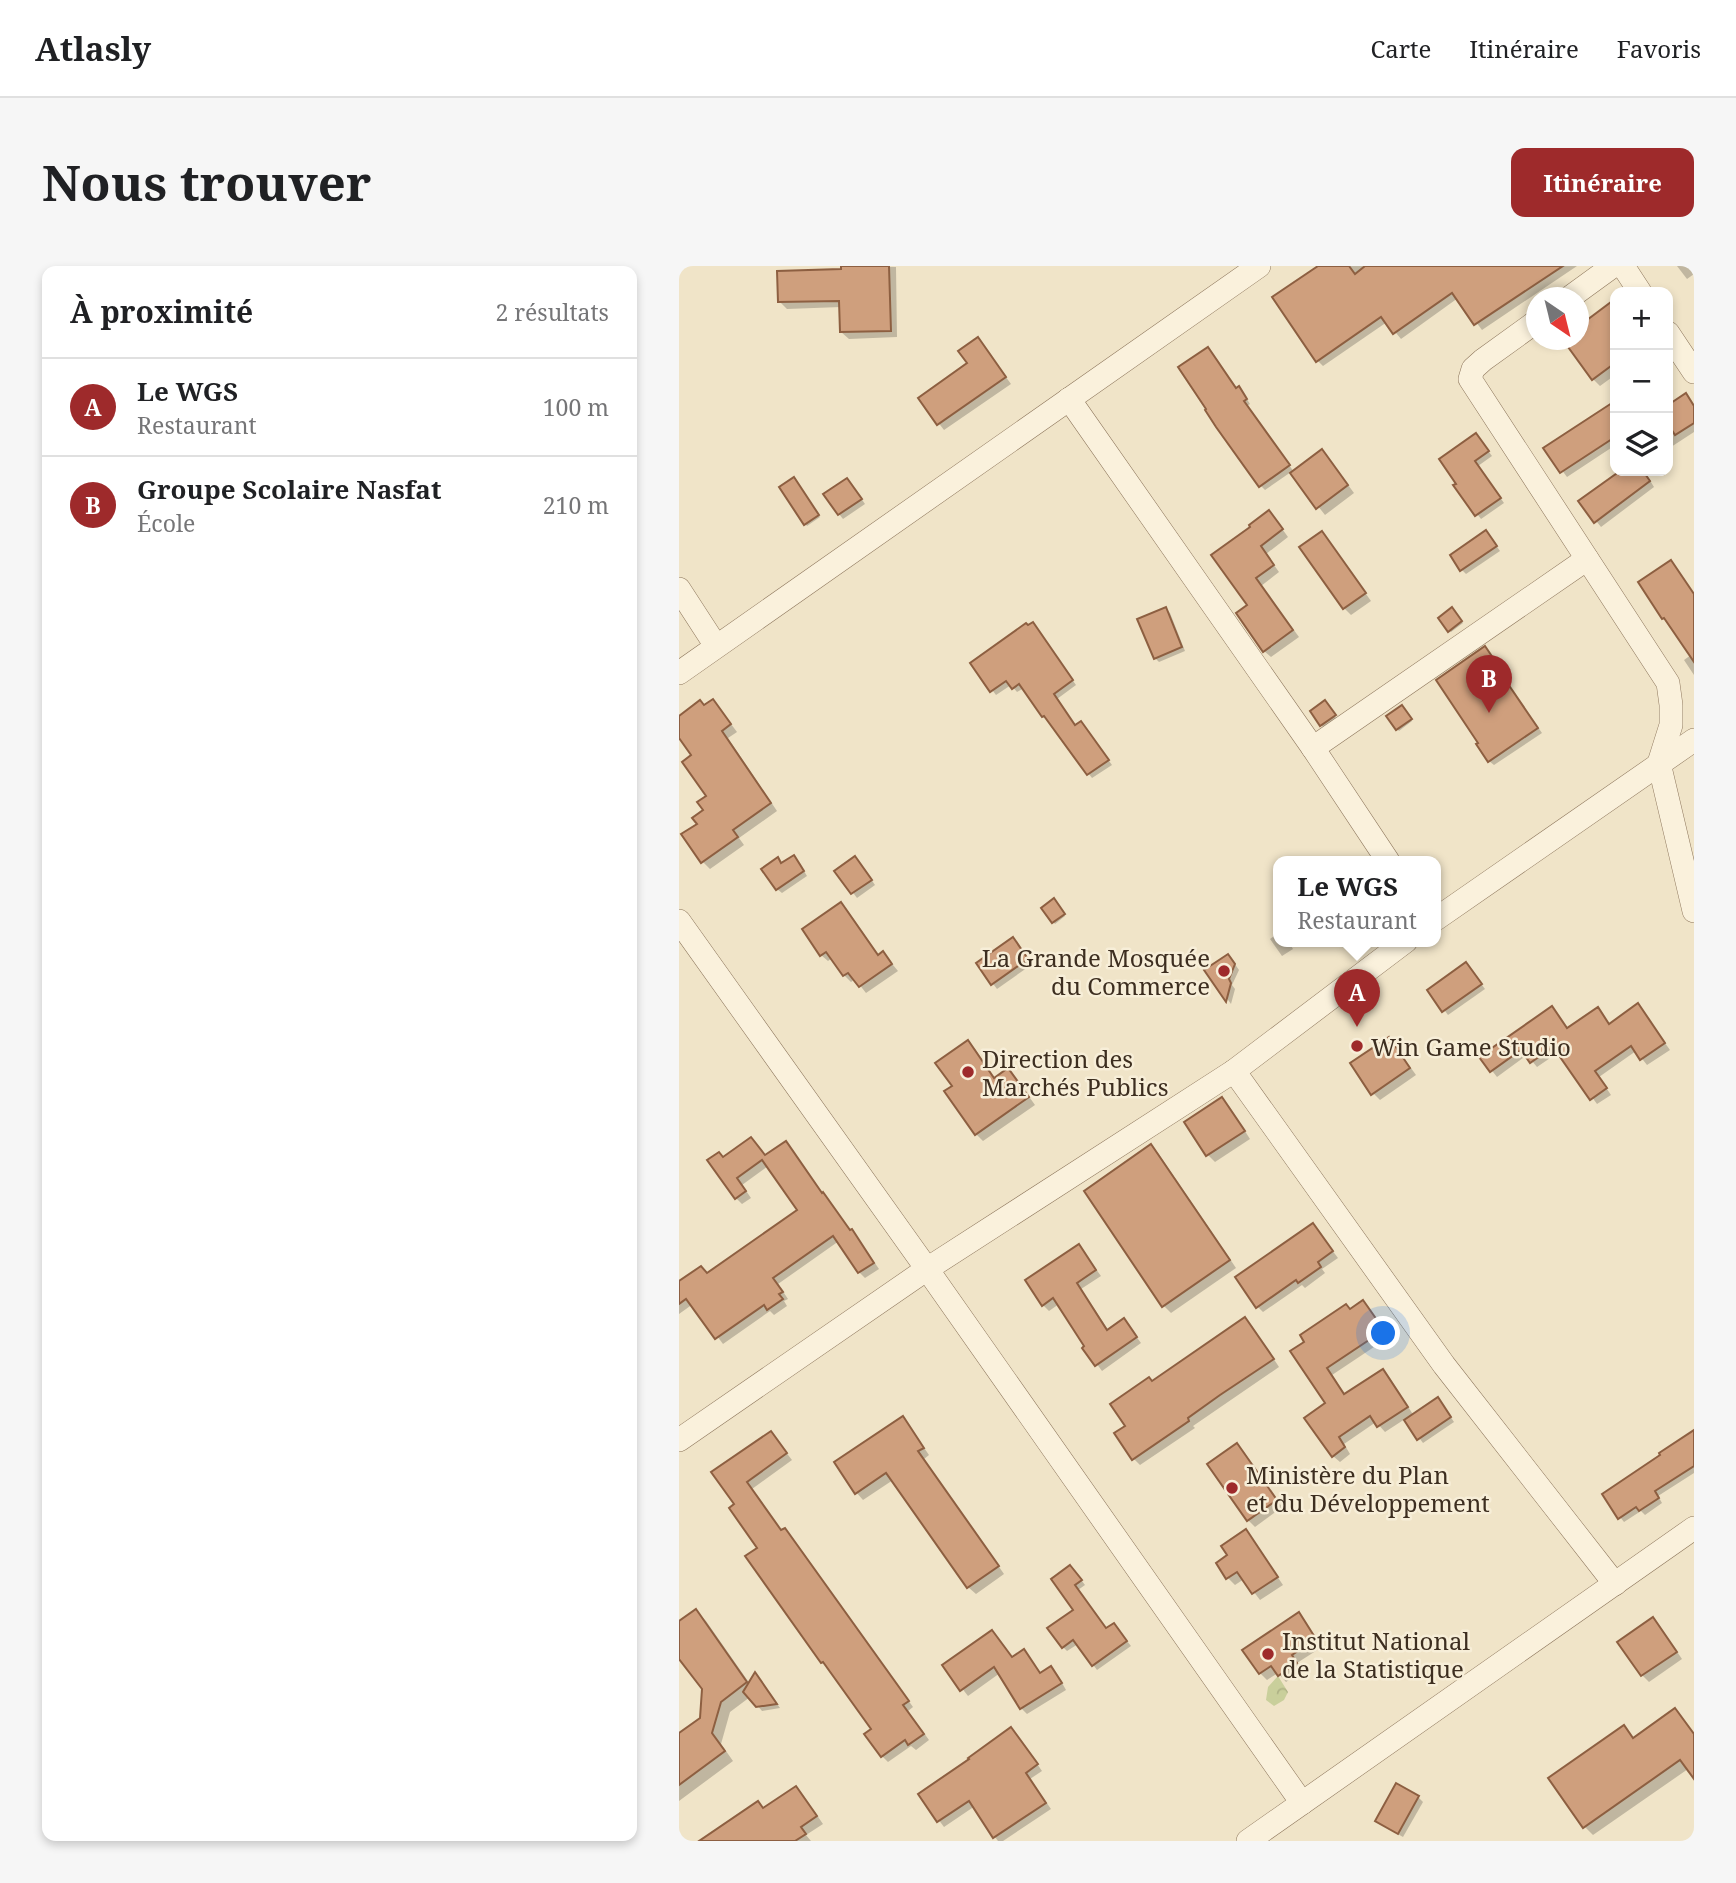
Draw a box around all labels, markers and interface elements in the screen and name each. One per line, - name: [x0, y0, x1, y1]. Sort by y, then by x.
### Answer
- text: Atlasly: [35, 26, 151, 71]
- text: Carte: [1370, 32, 1431, 65]
- text: Itinéraire: [1469, 32, 1579, 65]
- text: Favoris: [1617, 32, 1701, 65]
- button: Itinéraire: [1511, 148, 1694, 217]
- text: Nous trouver: [42, 149, 371, 215]
- north arrow: [1526, 287, 1589, 350]
- map controls: [1610, 287, 1673, 476]
- button: +: [1610, 287, 1673, 350]
- text: À proximité: [70, 291, 253, 332]
- text: 2 résultats: [495, 296, 609, 328]
- button: −: [1610, 350, 1673, 413]
- text: Le WGS: [137, 373, 238, 409]
- text: A: [84, 391, 102, 423]
- text: 100 m: [543, 391, 609, 423]
- text: Restaurant: [137, 409, 257, 441]
- button: layers: [1610, 413, 1673, 476]
- text: Groupe Scolaire Nasfat: [137, 471, 442, 507]
- text: B: [85, 489, 101, 521]
- text: 210 m: [543, 489, 609, 521]
- text: École: [137, 507, 195, 539]
- pin: B: [1466, 655, 1512, 713]
- popup: [1273, 856, 1441, 947]
- text: Le WGS: [1297, 868, 1398, 904]
- text: Restaurant: [1297, 904, 1417, 936]
- place label: La Grande Mosquée du Commerce: [982, 941, 1210, 1002]
- marker: La Grande Mosquée du Commerce: [1216, 963, 1232, 979]
- pin: A: [1334, 969, 1380, 1027]
- place label: Win Game Studio: [1371, 1030, 1571, 1063]
- marker: Win Game Studio: [1349, 1038, 1365, 1054]
- place label: Direction des Marchés Publics: [982, 1042, 1169, 1103]
- marker: Direction des Marchés Publics: [960, 1064, 976, 1080]
- your location: [1366, 1316, 1400, 1350]
- place label: Ministère du Plan et du Développement: [1246, 1458, 1490, 1519]
- marker: Ministère du Plan et du Développement: [1224, 1480, 1240, 1496]
- place label: Institut National de la Statistique: [1282, 1624, 1470, 1685]
- marker: Institut National de la Statistique: [1260, 1646, 1276, 1662]

